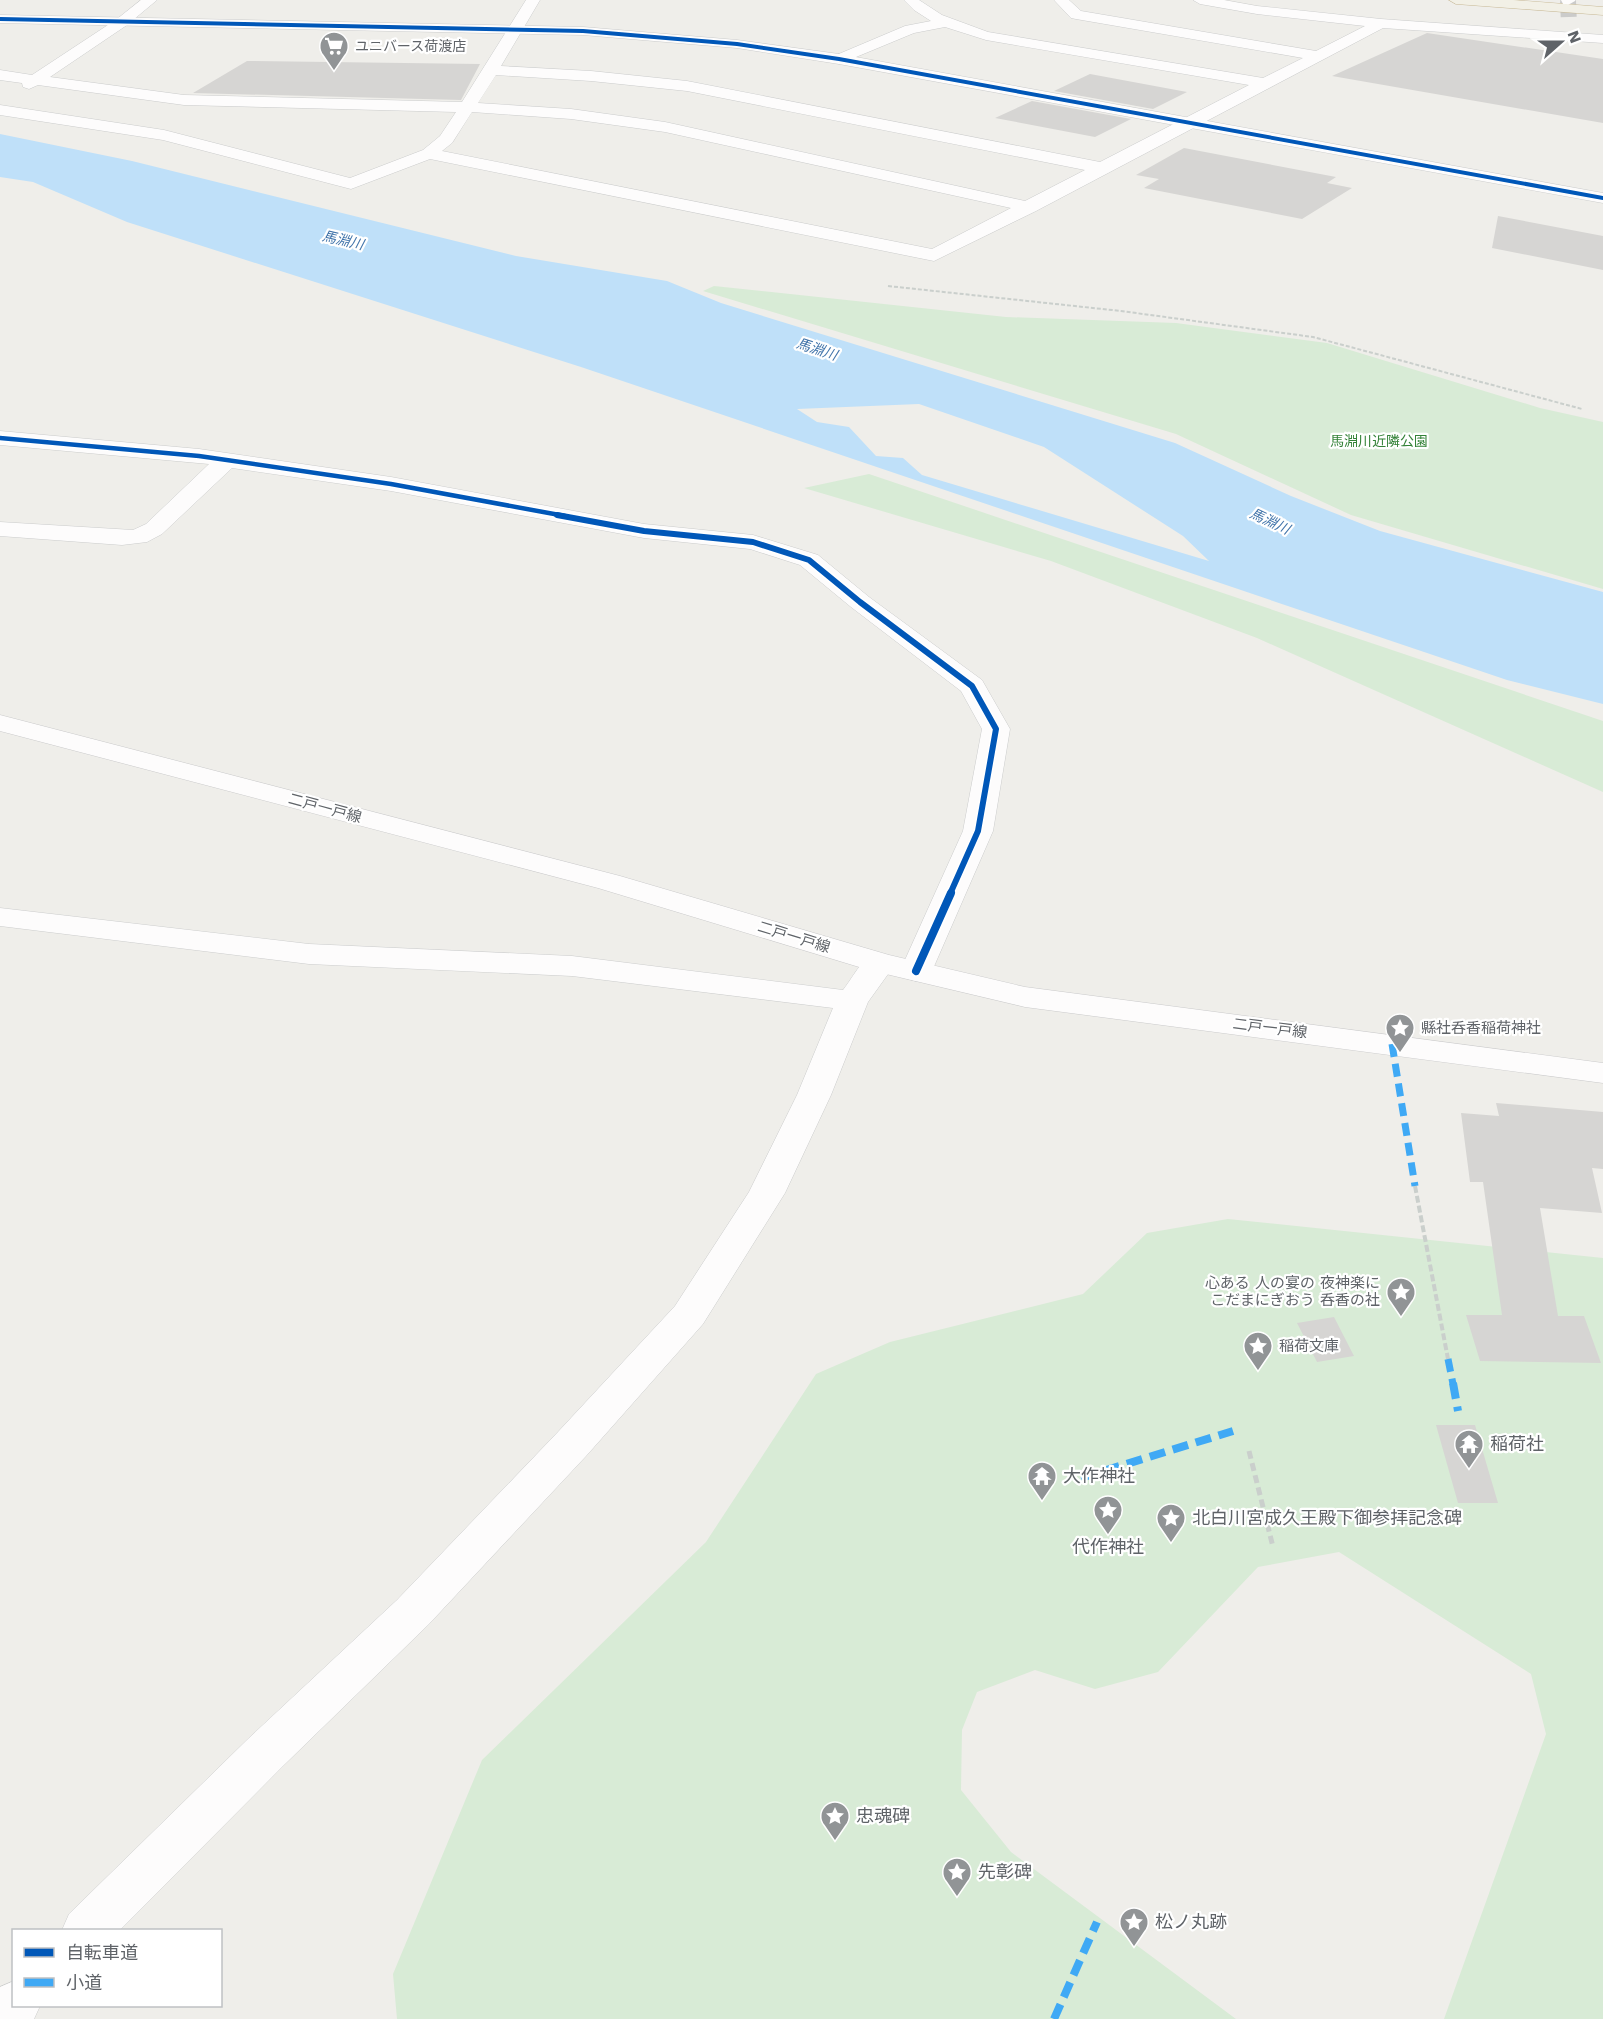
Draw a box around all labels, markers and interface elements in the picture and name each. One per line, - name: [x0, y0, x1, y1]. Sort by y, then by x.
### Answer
- north arrow: [1531, 12, 1591, 72]
- text: N: [1564, 28, 1586, 46]
- supermarket icon: ユニバース荷渡店: [318, 30, 350, 72]
- place label: ユニバース荷渡店: [355, 38, 466, 54]
- water label: 馬淵川: [321, 227, 367, 253]
- water label: 馬淵川: [795, 335, 841, 364]
- park label: 馬淵川近隣公園: [1330, 433, 1428, 449]
- water label: 馬淵川: [1248, 505, 1294, 538]
- street label: 二戸一戸線: [286, 790, 364, 826]
- street label: 二戸一戸線: [755, 917, 833, 957]
- place icon: 縣社呑香稲荷神社: [1384, 1012, 1416, 1054]
- street label: 二戸一戸線: [1232, 1014, 1308, 1042]
- place label: 縣社呑香稲荷神社: [1421, 1019, 1541, 1037]
- place label: 心ある 人の宴の 夜神楽に こだまにぎおう 呑香の社: [1205, 1274, 1380, 1309]
- place icon: 心ある 人の宴の 夜神楽に こだまにぎおう 呑香の社: [1385, 1276, 1417, 1318]
- place icon: 稲荷文庫: [1242, 1330, 1274, 1372]
- place label: 稲荷文庫: [1279, 1337, 1339, 1355]
- temple icon: 稲荷社: [1453, 1428, 1485, 1470]
- place label: 稲荷社: [1490, 1433, 1544, 1454]
- temple icon: 大作神社: [1026, 1460, 1058, 1502]
- place label: 大作神社: [1063, 1465, 1135, 1486]
- place icon: 代作神社: [1092, 1494, 1124, 1536]
- place icon: 北白川宮成久王殿下御参拝記念碑: [1155, 1502, 1187, 1544]
- place label: 北白川宮成久王殿下御参拝記念碑: [1192, 1507, 1462, 1528]
- place label: 代作神社: [1072, 1536, 1144, 1557]
- place icon: 忠魂碑: [819, 1800, 851, 1842]
- place label: 忠魂碑: [856, 1805, 910, 1826]
- place icon: 先彰碑: [941, 1856, 973, 1898]
- place label: 先彰碑: [978, 1861, 1032, 1882]
- place icon: 松ノ丸跡: [1118, 1906, 1150, 1948]
- place label: 松ノ丸跡: [1155, 1911, 1227, 1932]
- legend: [12, 1929, 222, 2007]
- text: 自転車道: [66, 1942, 138, 1963]
- text: 小道: [66, 1972, 102, 1993]

